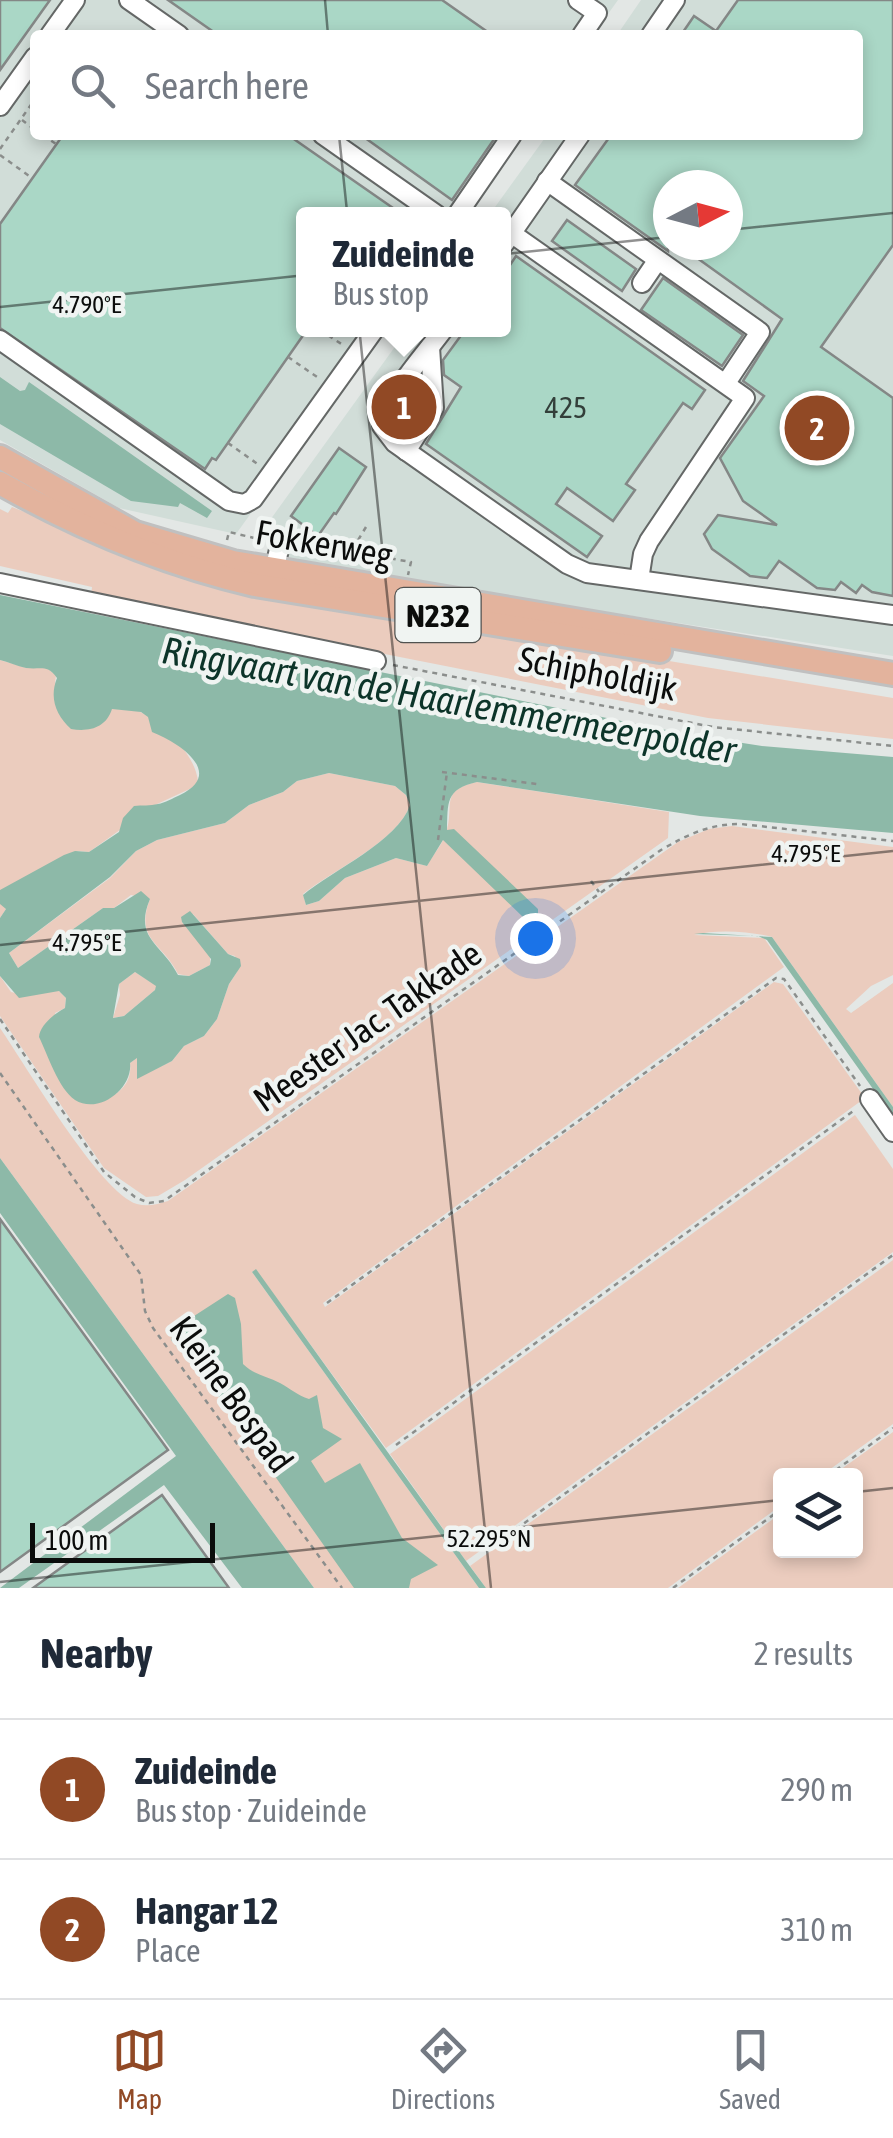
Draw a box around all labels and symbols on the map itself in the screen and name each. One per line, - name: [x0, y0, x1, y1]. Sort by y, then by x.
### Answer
- north arrow: [653, 170, 743, 260]
- text: 4.790°E: [52, 290, 122, 318]
- pin: 1: [372, 370, 436, 444]
- house number: 425: [545, 390, 587, 424]
- pin: 2: [784, 390, 850, 466]
- street label: Fokkerweg: [253, 511, 395, 575]
- road number: N232: [396, 588, 480, 642]
- water label: Ringvaart van de Haarlemmermeerpolder: [159, 628, 741, 772]
- street label: Schipholdijk: [516, 638, 680, 708]
- text: 4.795°E: [771, 839, 841, 867]
- your location: [510, 913, 561, 964]
- text: 4.795°E: [52, 928, 122, 956]
- street label: Meester Jac. Takkade: [246, 933, 488, 1119]
- street label: Kleine Bospad: [162, 1308, 302, 1480]
- scale bar: [30, 1518, 215, 1562]
- text: 52.295°N: [447, 1524, 531, 1552]

